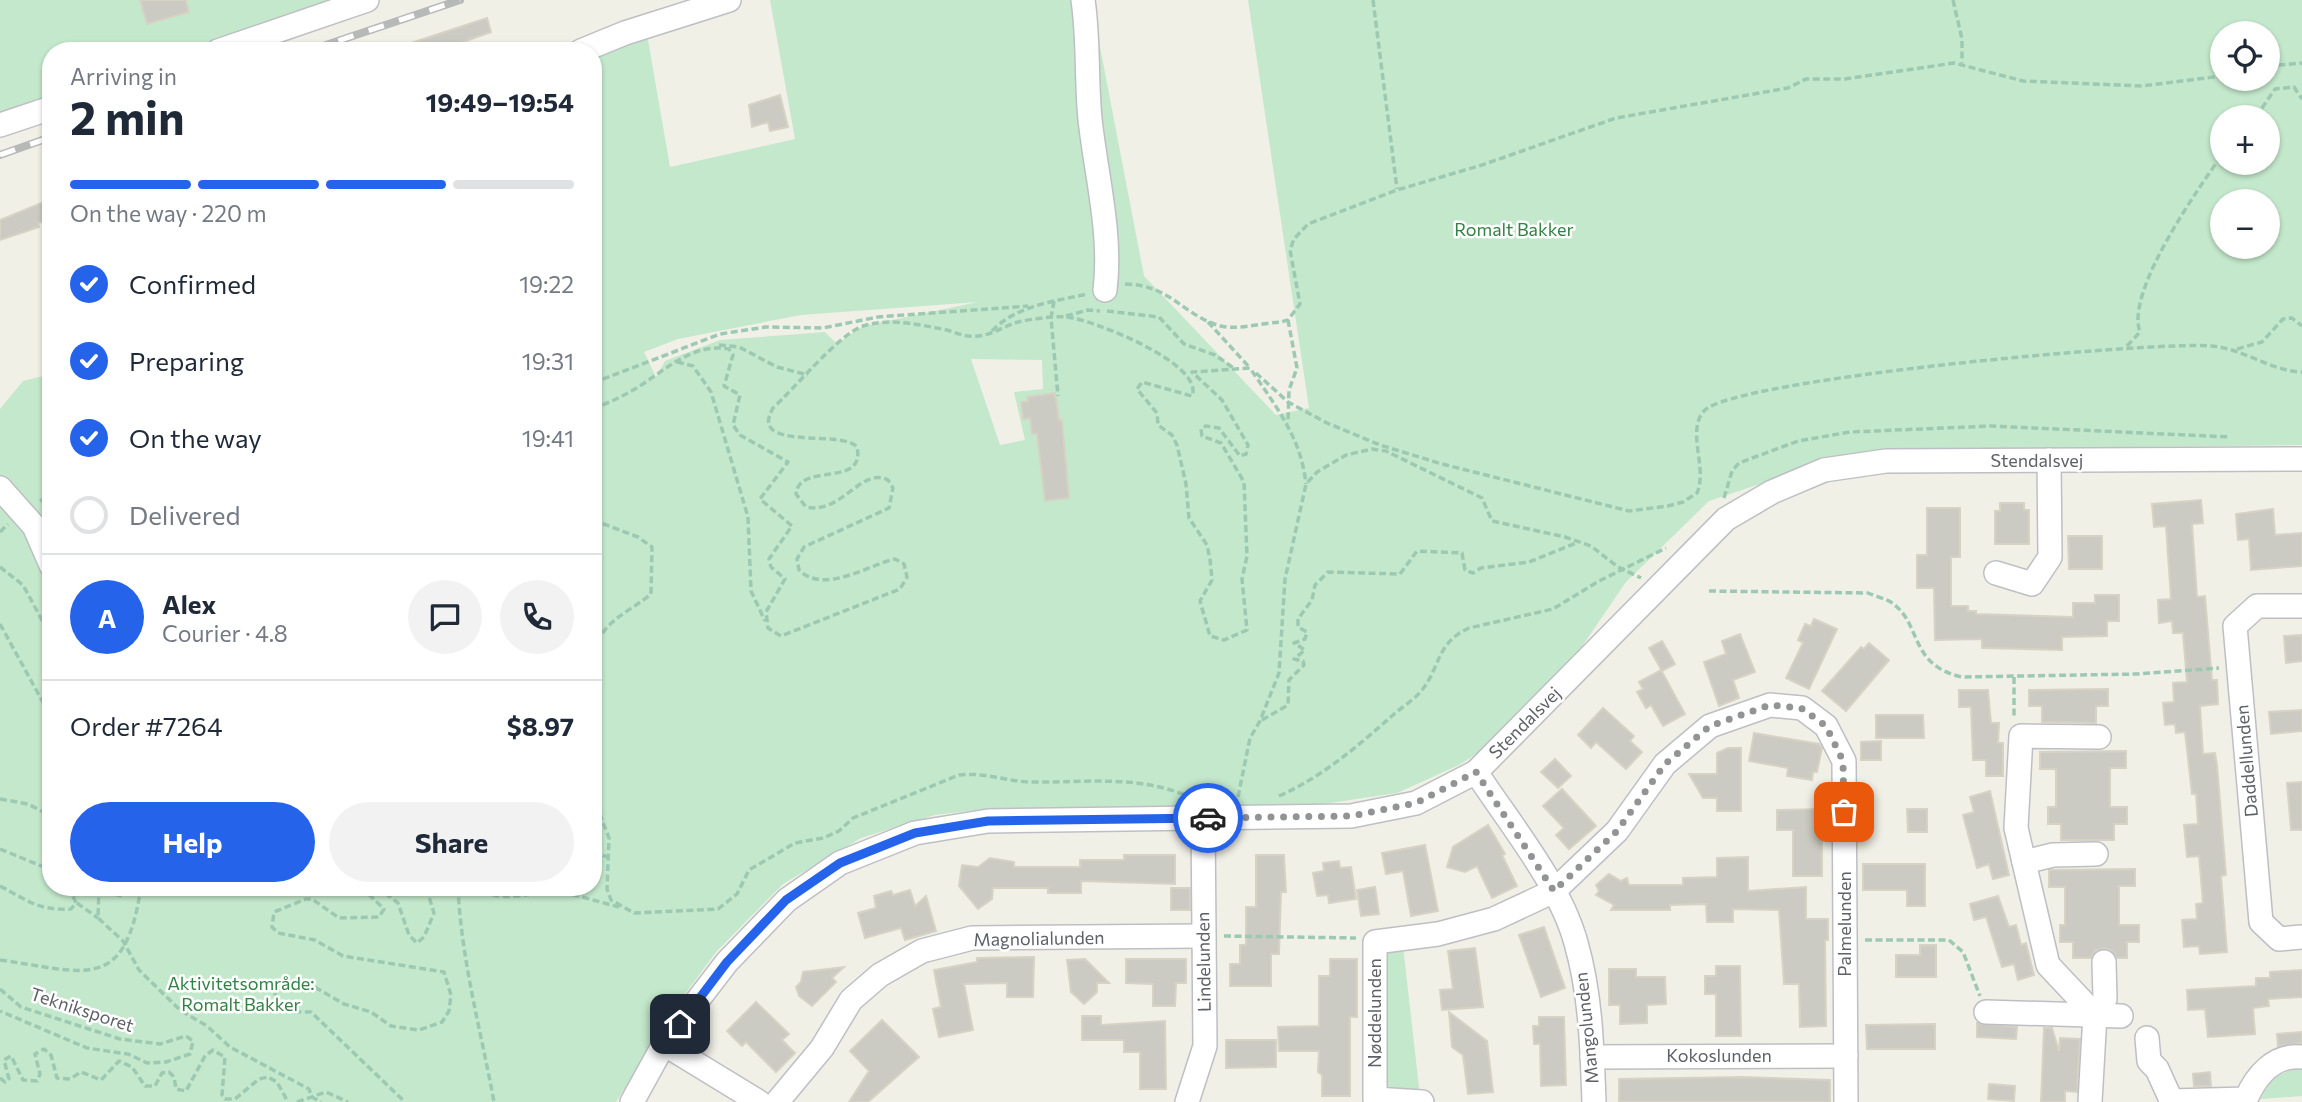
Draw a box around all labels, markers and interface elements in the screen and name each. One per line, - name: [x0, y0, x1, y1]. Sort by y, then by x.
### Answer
- map controls: [2210, 21, 2280, 259]
- button: locate: [2210, 21, 2280, 91]
- text: Arriving in: [70, 62, 177, 90]
- text: 19:49–19:54: [426, 86, 574, 117]
- text: 2 min: [70, 88, 185, 144]
- button: +: [2210, 105, 2280, 175]
- button: −: [2210, 189, 2280, 259]
- text: On the way · 220 m: [70, 199, 267, 227]
- park label: Romalt Bakker: [1454, 218, 1574, 240]
- icon: check: [70, 265, 108, 303]
- text: Confirmed: [129, 268, 256, 299]
- text: 19:22: [519, 270, 574, 298]
- icon: check: [70, 342, 108, 380]
- text: Preparing: [129, 345, 244, 376]
- text: 19:31: [522, 347, 574, 375]
- icon: check: [70, 419, 108, 457]
- text: On the way: [129, 422, 262, 453]
- text: 19:41: [522, 424, 574, 452]
- street label: Stendalsvej: [1991, 449, 2083, 471]
- text: Delivered: [129, 499, 240, 530]
- button: chat: [408, 580, 482, 654]
- button: phone: [500, 580, 574, 654]
- text: Alex: [162, 588, 216, 619]
- text: A: [98, 602, 116, 633]
- text: Courier · 4.8: [162, 619, 288, 647]
- street label: Stendalsvej: [1484, 682, 1565, 763]
- street label: Daddellunden: [2230, 704, 2262, 818]
- text: Order #7264: [70, 710, 223, 741]
- text: $8.97: [507, 710, 574, 741]
- pin: [1814, 782, 1874, 842]
- courier: [1173, 783, 1243, 853]
- icon: bag: [1825, 793, 1863, 831]
- icon: car: [1189, 799, 1227, 837]
- button: Help: [70, 802, 315, 882]
- button: Share: [329, 802, 574, 882]
- street label: Palmelunden: [1833, 871, 1855, 977]
- street label: Lindelunden: [1191, 912, 1215, 1012]
- street label: Magnolialunden: [973, 926, 1105, 950]
- street label: Nøddelunden: [1363, 958, 1385, 1068]
- street label: Mangolunden: [1569, 971, 1603, 1085]
- park label: Aktivitetsområde: Romalt Bakker: [167, 972, 315, 1015]
- street label: Tekniksporet: [28, 982, 137, 1036]
- pin: [650, 994, 710, 1054]
- icon: home: [661, 1005, 699, 1043]
- street label: Kokoslunden: [1666, 1044, 1772, 1066]

